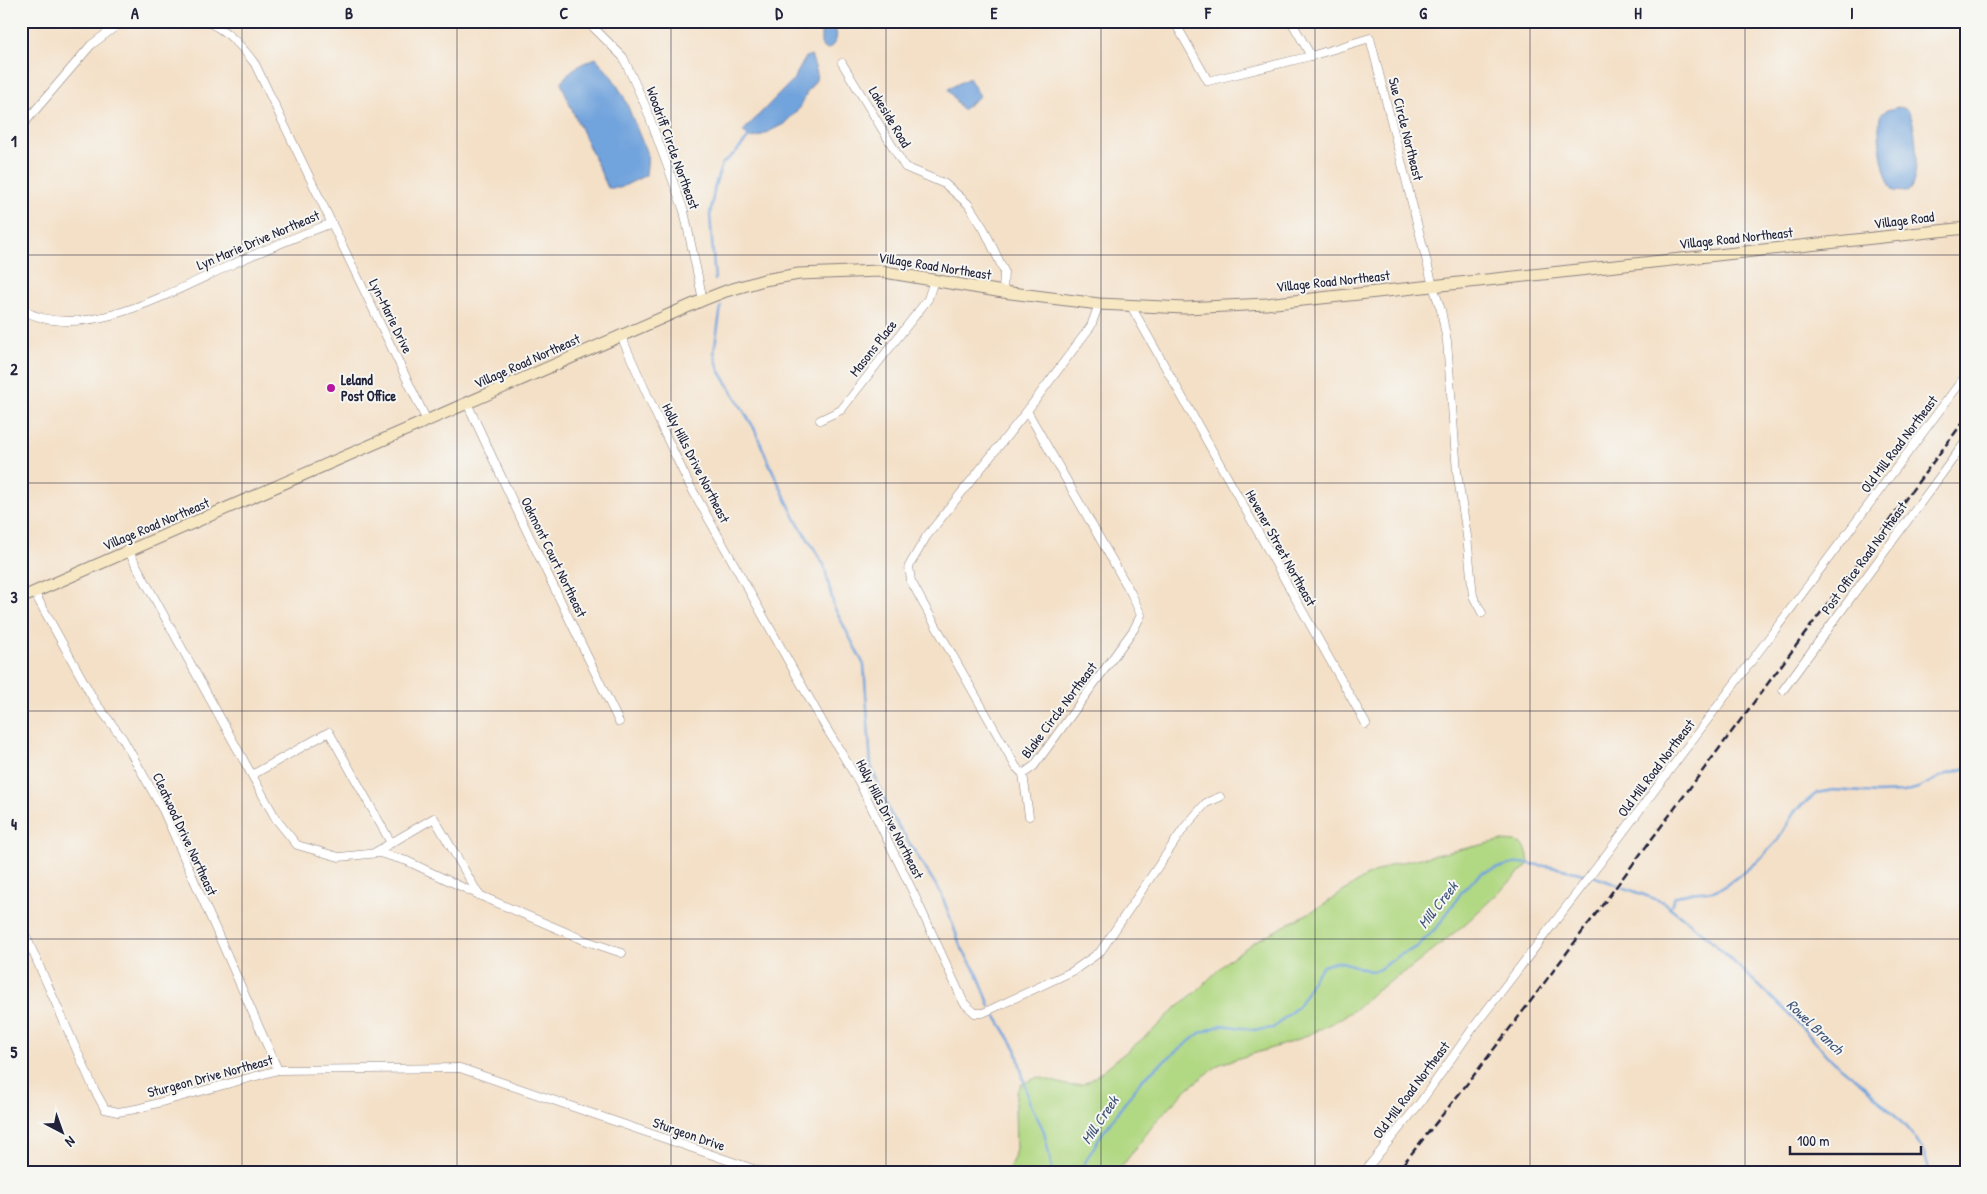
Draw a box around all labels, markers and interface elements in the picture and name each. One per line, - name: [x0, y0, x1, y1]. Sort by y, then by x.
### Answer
- text: A: [131, 2, 139, 24]
- text: B: [345, 2, 353, 24]
- text: C: [560, 2, 569, 24]
- text: D: [775, 2, 783, 24]
- text: E: [990, 2, 998, 24]
- text: F: [1204, 2, 1212, 24]
- text: G: [1419, 2, 1427, 24]
- text: H: [1634, 2, 1642, 24]
- text: I: [1850, 2, 1854, 24]
- street label: Sue Circle Northeast: [1385, 75, 1428, 182]
- street label: Lakeside Road: [865, 83, 916, 151]
- street label: Woodriff Circle Northeast: [642, 84, 705, 212]
- text: 1: [11, 130, 17, 152]
- street label: Lyn Marie Drive Northeast: [193, 205, 323, 275]
- street label: Village Road: [1873, 206, 1936, 234]
- street label: Village Road Northeast: [1678, 222, 1794, 254]
- street label: Village Road Northeast: [877, 247, 993, 285]
- street label: Village Road Northeast: [1275, 265, 1391, 297]
- street label: Lyn-Marie Drive: [364, 275, 418, 357]
- street label: Masons Place: [845, 315, 901, 380]
- street label: Village Road Northeast: [471, 329, 583, 393]
- text: 2: [10, 358, 18, 380]
- place label: Leland Post Office: [341, 370, 397, 405]
- marker: Leland Post Office: [325, 382, 337, 394]
- street label: Old Mill Road Northeast: [1856, 391, 1942, 496]
- street label: Holly Hills Drive Northeast: [657, 400, 735, 526]
- street label: Hevener Street Northeast: [1242, 486, 1321, 609]
- street label: Village Road Northeast: [100, 492, 213, 556]
- street label: Oakmont Court Northeast: [517, 494, 592, 620]
- street label: Post Office Road Northeast: [1816, 497, 1911, 618]
- text: 3: [10, 586, 18, 608]
- street label: Blake Circle Northeast: [1016, 658, 1101, 762]
- street label: Old Mill Road Northeast: [1613, 715, 1699, 820]
- street label: Holly Hills Drive Northeast: [851, 756, 929, 882]
- street label: Cleatwood Drive Northeast: [149, 769, 222, 899]
- text: 4: [11, 813, 17, 835]
- water label: Mill Creek: [1413, 875, 1464, 933]
- water label: Rowel Branch: [1782, 994, 1850, 1060]
- street label: Old Mill Road Northeast: [1368, 1037, 1454, 1142]
- text: 5: [11, 1041, 18, 1063]
- street label: Sturgeon Drive Northeast: [145, 1050, 275, 1102]
- water label: Mill Creek: [1076, 1090, 1124, 1148]
- north arrow: [38, 1106, 88, 1156]
- street label: Sturgeon Drive: [650, 1112, 728, 1156]
- scale bar: [1790, 1124, 1921, 1156]
- text: 100 m: [1797, 1130, 1830, 1151]
- text: N: [61, 1133, 80, 1152]

